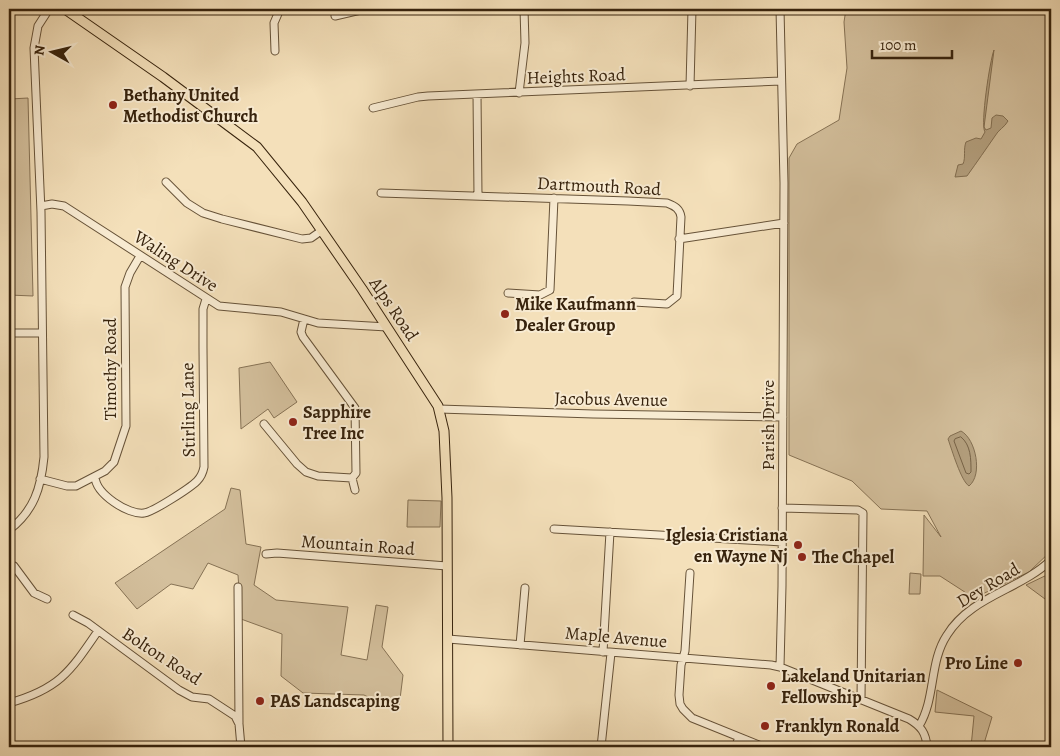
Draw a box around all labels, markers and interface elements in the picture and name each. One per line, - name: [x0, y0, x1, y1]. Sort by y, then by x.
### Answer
- north arrow: [28, 28, 78, 78]
- scale bar: [872, 28, 952, 60]
- text: 100 m: [880, 35, 917, 55]
- text: N: [30, 44, 50, 57]
- street label: Heights Road: [526, 62, 626, 90]
- place label: Bethany United Methodist Church: [123, 83, 258, 128]
- marker: Bethany United Methodist Church: [107, 99, 119, 111]
- street label: Dartmouth Road: [536, 171, 662, 201]
- street label: Waling Drive: [128, 224, 223, 297]
- street label: Alps Road: [363, 271, 424, 346]
- place label: Mike Kaufmann Dealer Group: [515, 292, 636, 337]
- marker: Mike Kaufmann Dealer Group: [499, 308, 511, 320]
- street label: Timothy Road: [98, 317, 122, 420]
- street label: Stirling Lane: [175, 362, 201, 458]
- street label: Parish Drive: [756, 380, 780, 470]
- street label: Jacobus Avenue: [554, 386, 668, 412]
- place label: Sapphire Tree Inc: [303, 400, 371, 445]
- marker: Sapphire Tree Inc: [287, 416, 299, 428]
- place label: Iglesia Cristiana en Wayne Nj: [665, 523, 788, 568]
- street label: Mountain Road: [300, 529, 416, 561]
- marker: Iglesia Cristiana en Wayne Nj: [792, 539, 804, 551]
- place label: The Chapel: [812, 545, 894, 569]
- marker: The Chapel: [796, 551, 808, 563]
- street label: Dey Road: [952, 557, 1024, 613]
- street label: Bolton Road: [118, 621, 206, 691]
- street label: Maple Avenue: [564, 621, 668, 653]
- place label: Pro Line: [945, 651, 1008, 675]
- marker: Pro Line: [1012, 657, 1024, 669]
- place label: Lakeland Unitarian Fellowship: [781, 664, 926, 709]
- marker: Lakeland Unitarian Fellowship: [765, 680, 777, 692]
- place label: PAS Landscaping: [270, 689, 400, 713]
- marker: PAS Landscaping: [254, 695, 266, 707]
- place label: Franklyn Ronald: [775, 714, 900, 738]
- marker: Franklyn Ronald: [759, 720, 771, 732]

